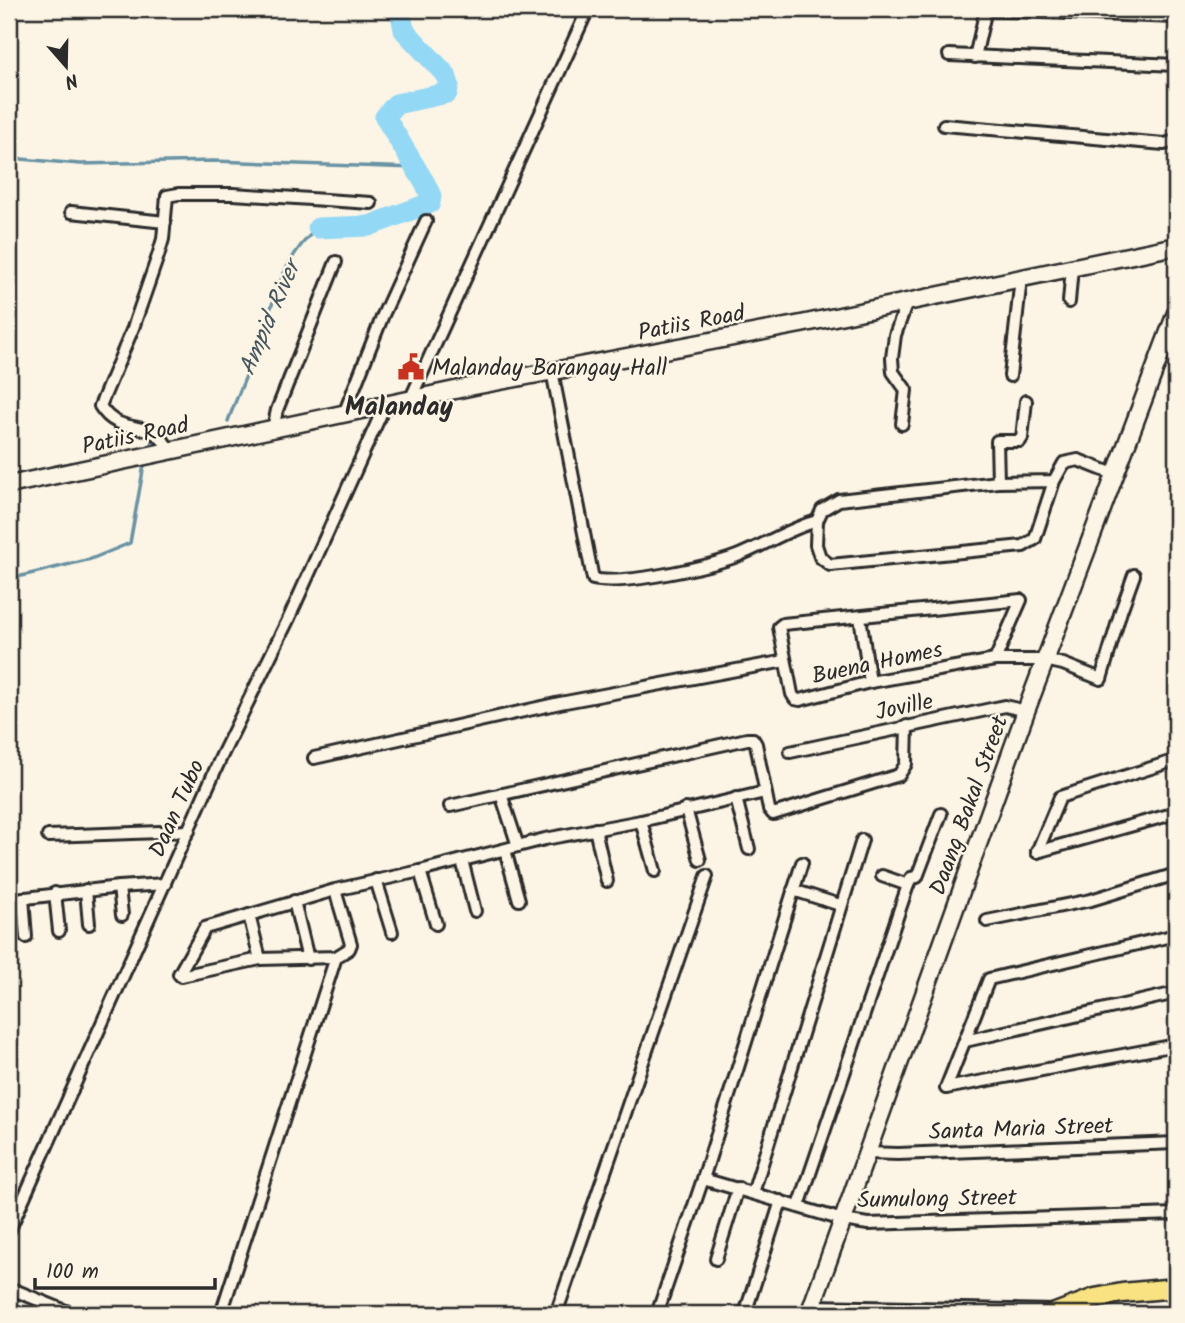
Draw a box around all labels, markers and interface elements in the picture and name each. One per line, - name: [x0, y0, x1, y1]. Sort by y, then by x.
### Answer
- north arrow: [32, 32, 102, 102]
- text: N: [60, 64, 82, 96]
- water label: Ampid River: [229, 251, 314, 382]
- street label: Patiis Road: [635, 296, 748, 352]
- place label: Malanday Barangay Hall: [432, 351, 668, 387]
- public building icon: Malanday Barangay Hall: [396, 352, 426, 382]
- district label: Malanday: [345, 387, 454, 429]
- street label: Patiis Road: [79, 408, 193, 466]
- street label: Buena Homes: [809, 633, 946, 695]
- street label: Joville: [872, 684, 937, 732]
- street label: Daang Bakal Street: [921, 710, 1019, 901]
- street label: Daan Tubo: [140, 754, 215, 864]
- street label: Santa Maria Street: [928, 1109, 1115, 1151]
- street label: Sumulong Street: [857, 1181, 1018, 1219]
- scale bar: [35, 1246, 215, 1290]
- text: 100 m: [46, 1256, 99, 1289]

